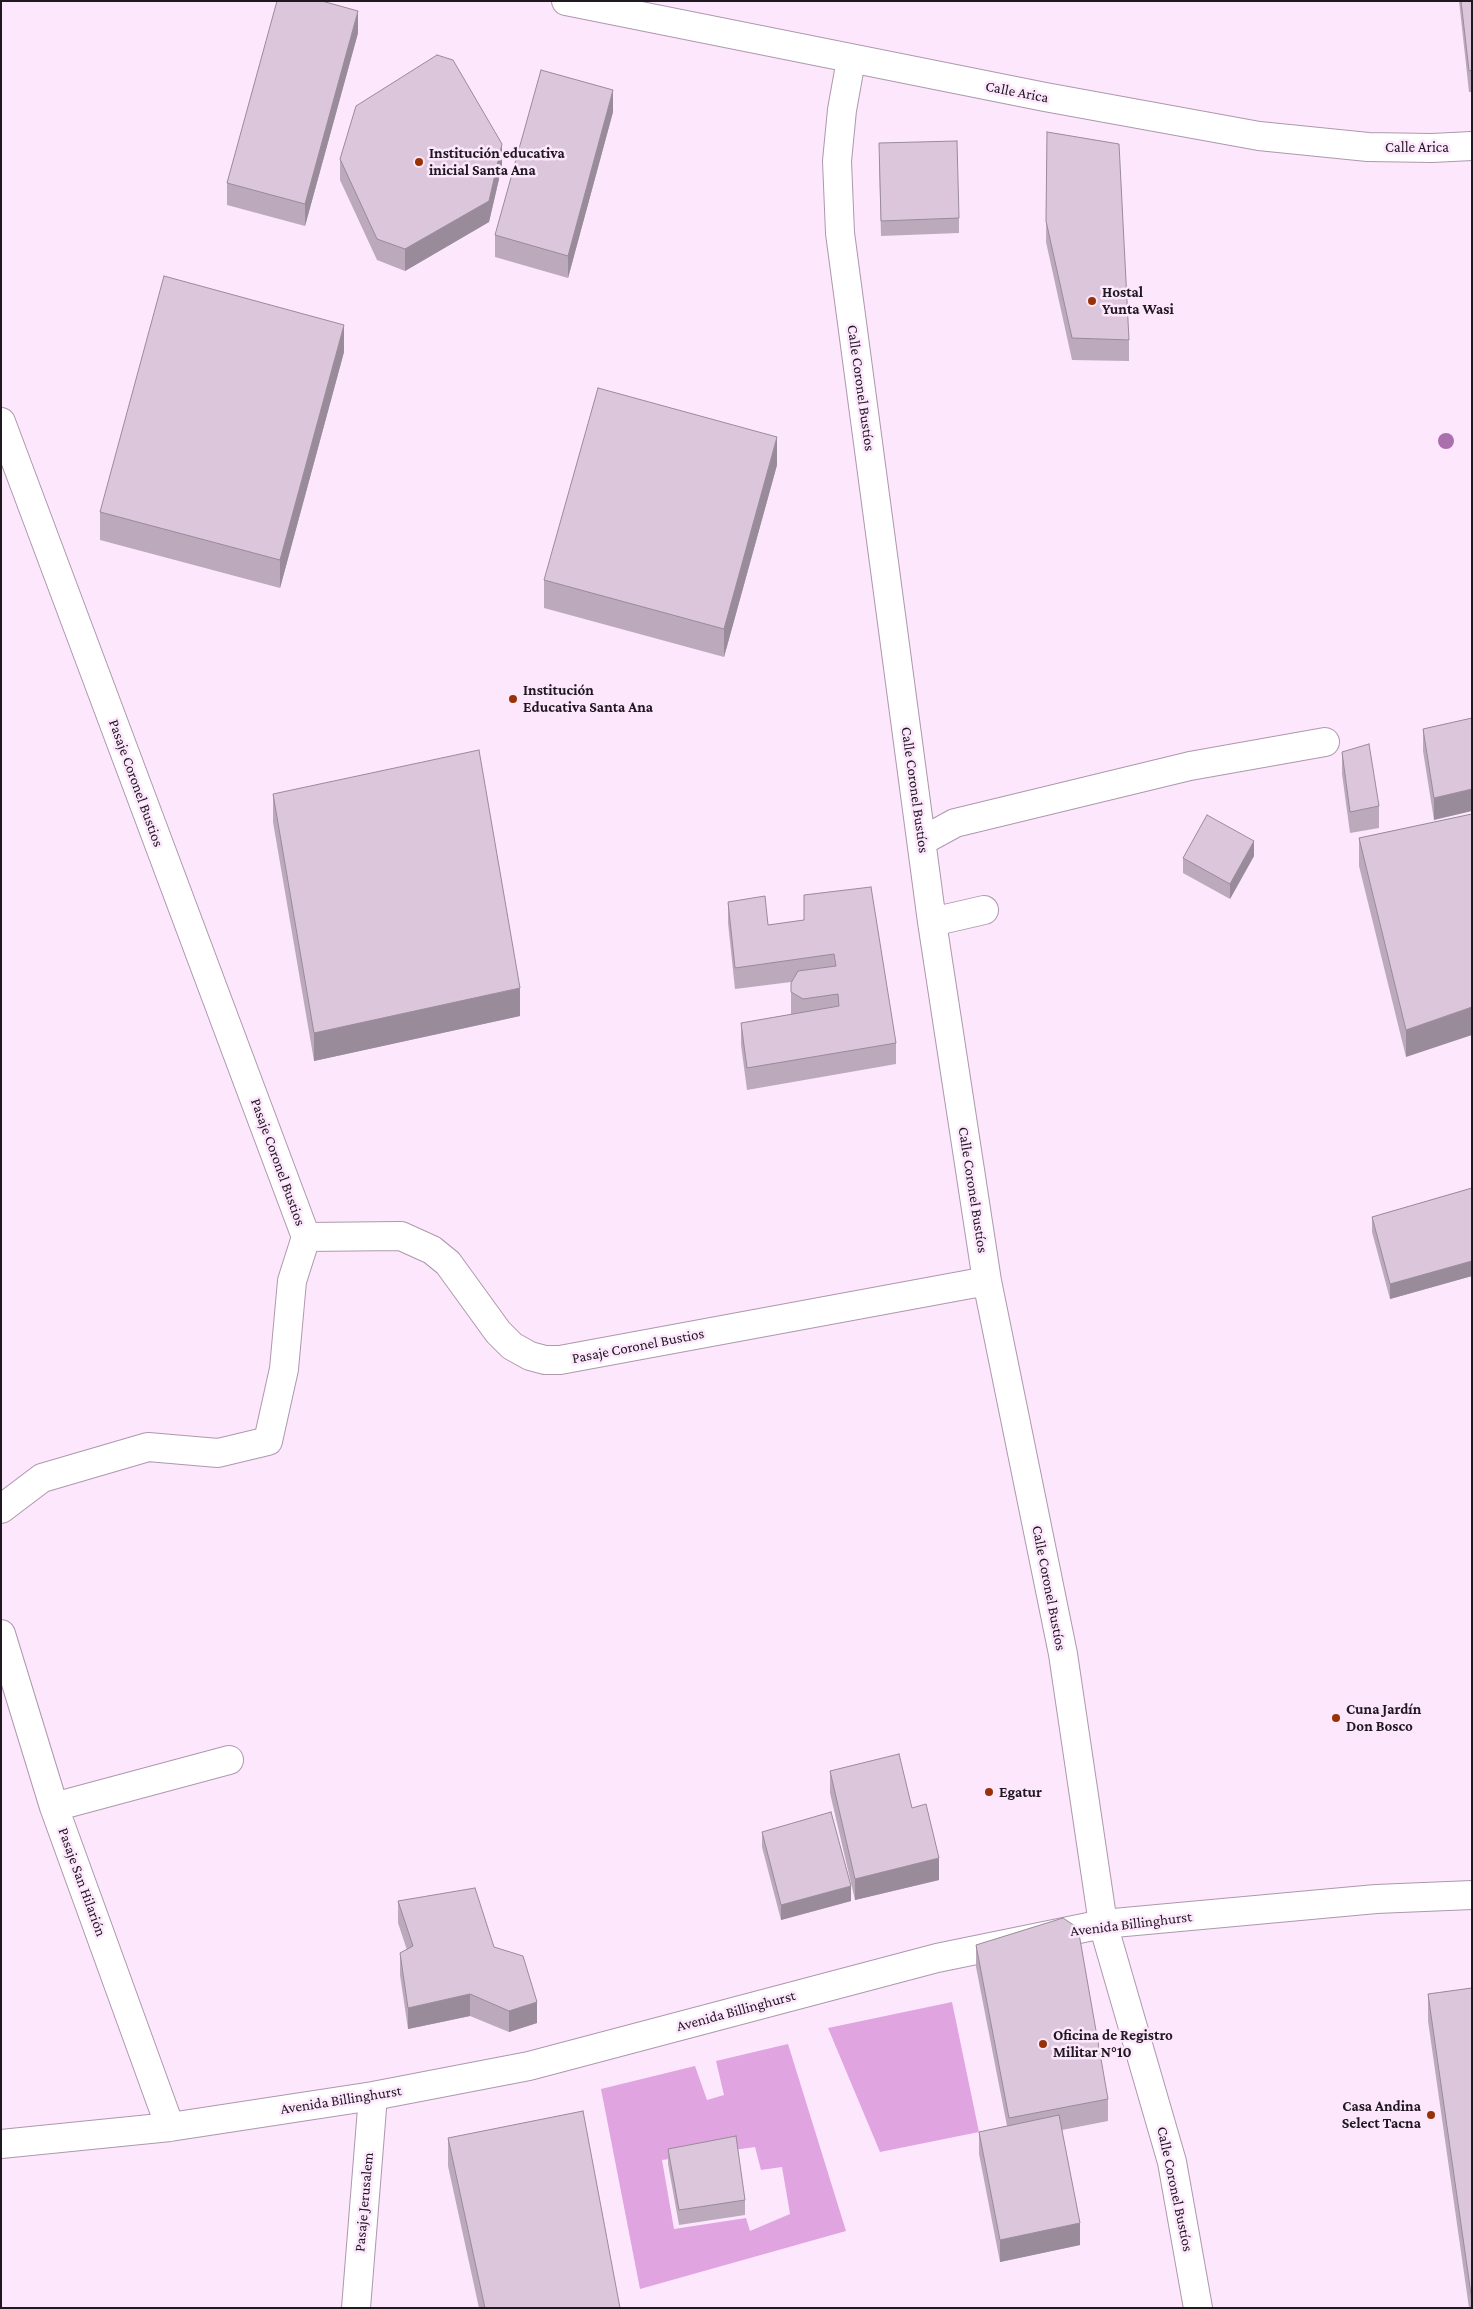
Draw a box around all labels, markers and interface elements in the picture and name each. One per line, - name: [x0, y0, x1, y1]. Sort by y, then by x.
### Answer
- street label: Calle Arica: [984, 77, 1050, 107]
- street label: Calle Arica: [1385, 138, 1449, 156]
- place label: Institución educativa inicial Santa Ana: [429, 144, 565, 179]
- marker: Institución educativa inicial Santa Ana: [413, 156, 425, 168]
- place label: Hostal Yunta Wasi: [1102, 283, 1174, 318]
- marker: Hostal Yunta Wasi: [1086, 295, 1098, 307]
- street label: Calle Coronel Bustíos: [843, 324, 879, 452]
- place label: Institución Educativa Santa Ana: [523, 681, 653, 716]
- marker: Institución Educativa Santa Ana: [507, 693, 519, 705]
- street label: Pasaje Coronel Bustios: [105, 717, 167, 849]
- street label: Calle Coronel Bustíos: [897, 726, 933, 854]
- street label: Pasaje Coronel Bustios: [247, 1096, 309, 1228]
- street label: Calle Coronel Bustíos: [954, 1126, 992, 1254]
- street label: Pasaje Coronel Bustios: [570, 1324, 706, 1368]
- street label: Calle Coronel Bustíos: [1028, 1524, 1070, 1652]
- place label: Cuna Jardín Don Bosco: [1346, 1700, 1421, 1735]
- marker: Cuna Jardín Don Bosco: [1330, 1712, 1342, 1724]
- place label: Egatur: [999, 1783, 1042, 1801]
- marker: Egatur: [983, 1786, 995, 1798]
- street label: Pasaje San Hilarión: [54, 1825, 110, 1939]
- street label: Avenida Billinghurst: [1069, 1908, 1193, 1940]
- street label: Avenida Billinghurst: [674, 1986, 798, 2036]
- place label: Oficina de Registro Militar N°10: [1053, 2026, 1173, 2061]
- marker: Oficina de Registro Militar N°10: [1037, 2038, 1049, 2050]
- street label: Avenida Billinghurst: [279, 2082, 403, 2118]
- place label: Casa Andina Select Tacna: [1342, 2097, 1421, 2132]
- marker: Casa Andina Select Tacna: [1425, 2109, 1437, 2121]
- street label: Calle Coronel Bustíos: [1153, 2125, 1197, 2253]
- street label: Pasaje Jerusalem: [351, 2151, 377, 2253]

